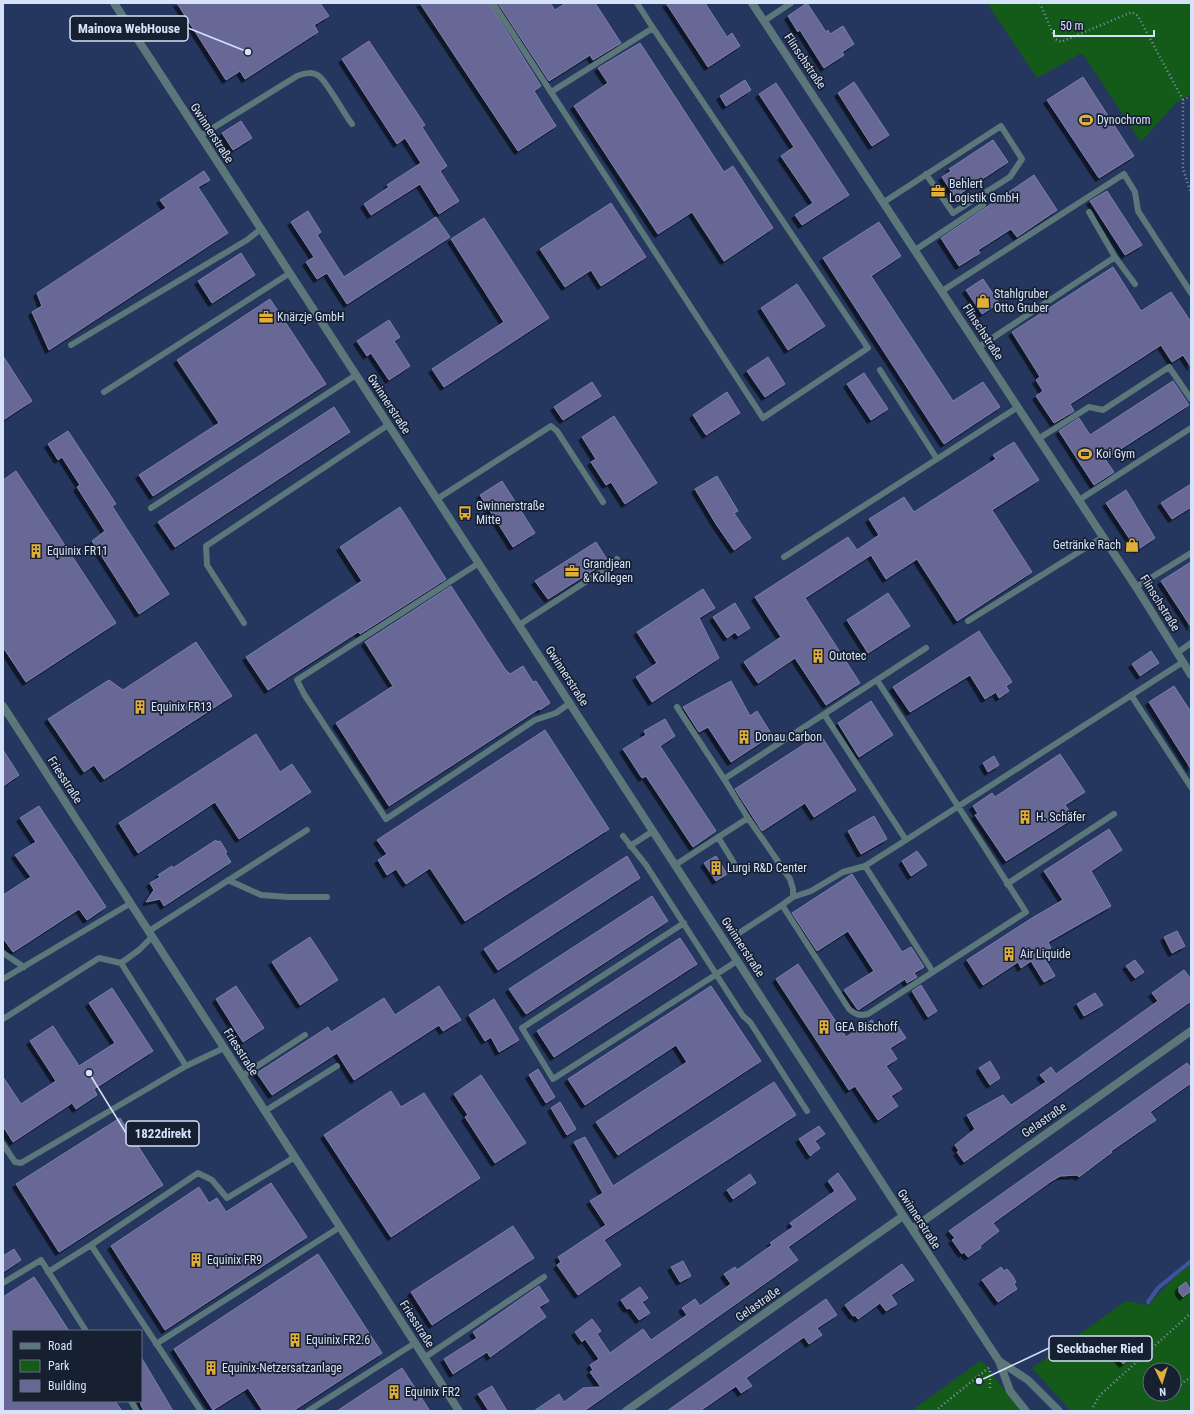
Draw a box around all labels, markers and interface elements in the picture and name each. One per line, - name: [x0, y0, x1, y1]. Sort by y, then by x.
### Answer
- scale bar: [1054, 12, 1154, 38]
- callout: Mainova WebHouse: [70, 16, 188, 41]
- text: 50 m: [1060, 19, 1084, 33]
- text: Mainova WebHouse: [78, 21, 180, 36]
- street label: Flinschstraße: [781, 31, 829, 92]
- street label: Gwinnerstraße: [187, 100, 237, 166]
- sports icon: Dynochrom: [1078, 112, 1094, 128]
- place label: Dynochrom: [1097, 113, 1151, 127]
- place label: Behlert Logistik GmbH: [949, 177, 1019, 205]
- office icon: Behlert Logistik GmbH: [930, 183, 946, 199]
- place label: Stahlgruber Otto Gruber: [994, 287, 1049, 315]
- shop icon: Stahlgruber Otto Gruber: [975, 293, 991, 309]
- street label: Flinschstraße: [960, 301, 1006, 363]
- office icon: Knärzje GmbH: [258, 309, 274, 325]
- place label: Knärzje GmbH: [277, 310, 344, 324]
- street label: Gwinnerstraße: [364, 371, 414, 437]
- sports icon: Koi Gym: [1077, 446, 1093, 462]
- place label: Koi Gym: [1096, 447, 1135, 461]
- place label: Gwinnerstraße Mitte: [476, 499, 545, 527]
- bus stop icon: Gwinnerstraße Mitte: [457, 505, 473, 521]
- shop icon: Getränke Rach: [1124, 537, 1140, 553]
- place label: Getränke Rach: [1053, 538, 1121, 552]
- building icon: Equinix FR11: [28, 543, 44, 559]
- place label: Equinix FR11: [47, 544, 108, 558]
- place label: Grandjean & Kollegen: [583, 557, 633, 585]
- office icon: Grandjean & Kollegen: [564, 563, 580, 579]
- street label: Flinschstraße: [1137, 572, 1183, 634]
- street label: Gwinnerstraße: [542, 643, 592, 709]
- building icon: Outotec: [810, 648, 826, 664]
- place label: Outotec: [829, 649, 867, 663]
- building icon: Equinix FR13: [132, 699, 148, 715]
- place label: Equinix FR13: [151, 700, 212, 714]
- building icon: Donau Carbon: [736, 729, 752, 745]
- place label: Donau Carbon: [755, 730, 822, 744]
- street label: Friesstraße: [45, 754, 86, 806]
- building icon: H. Schäfer: [1017, 809, 1033, 825]
- place label: H. Schäfer: [1036, 810, 1086, 824]
- building icon: Lurgi R&D Center: [708, 860, 724, 876]
- place label: Lurgi R&D Center: [727, 861, 807, 875]
- street label: Gwinnerstraße: [718, 914, 768, 980]
- building icon: Air Liquide: [1001, 946, 1017, 962]
- place label: Air Liquide: [1020, 947, 1071, 961]
- building icon: GEA Bischoff: [816, 1019, 832, 1035]
- place label: GEA Bischoff: [835, 1020, 898, 1034]
- street label: Friesstraße: [221, 1026, 262, 1078]
- street label: Gelastraße: [1019, 1099, 1069, 1140]
- callout: 1822direkt: [126, 1121, 199, 1146]
- text: 1822direkt: [135, 1126, 191, 1141]
- street label: Gwinnerstraße: [894, 1186, 944, 1252]
- building icon: Equinix FR9: [188, 1252, 204, 1268]
- place label: Equinix FR9: [207, 1253, 262, 1267]
- street label: Gelastraße: [733, 1283, 783, 1324]
- street label: Friesstraße: [397, 1298, 438, 1350]
- legend: [12, 1330, 142, 1402]
- building icon: Equinix FR2.6: [287, 1332, 303, 1348]
- place label: Equinix FR2.6: [306, 1333, 370, 1347]
- callout: Seckbacher Ried: [1049, 1336, 1152, 1361]
- text: Road: [48, 1339, 72, 1353]
- text: Seckbacher Ried: [1056, 1341, 1144, 1356]
- text: Park: [48, 1359, 70, 1373]
- building icon: Equinix-Netzersatzanlage: [203, 1360, 219, 1376]
- place label: Equinix-Netzersatzanlage: [222, 1361, 342, 1375]
- north arrow: [1142, 1362, 1182, 1402]
- text: Building: [48, 1379, 86, 1393]
- building icon: Equinix FR2: [386, 1384, 402, 1400]
- place label: Equinix FR2: [405, 1385, 460, 1399]
- text: N: [1159, 1385, 1166, 1398]

